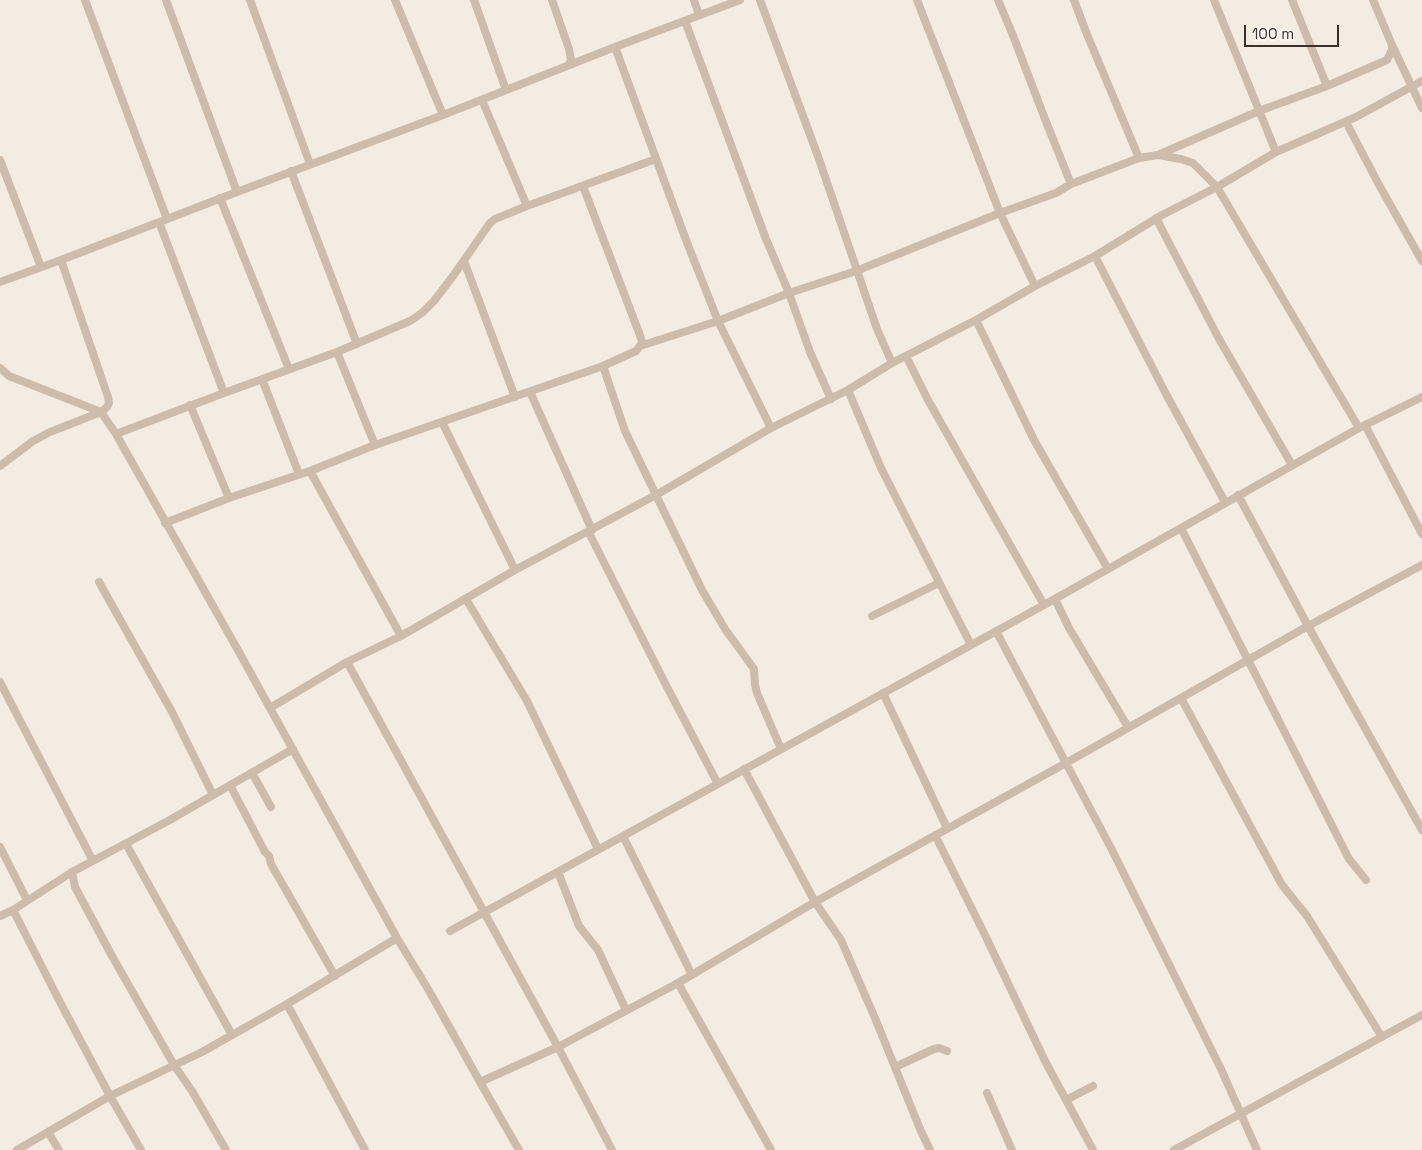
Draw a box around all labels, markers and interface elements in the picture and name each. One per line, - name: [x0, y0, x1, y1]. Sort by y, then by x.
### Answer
- scale bar: [1247, 15, 1342, 47]
- text: 100 m: [1252, 24, 1294, 43]

